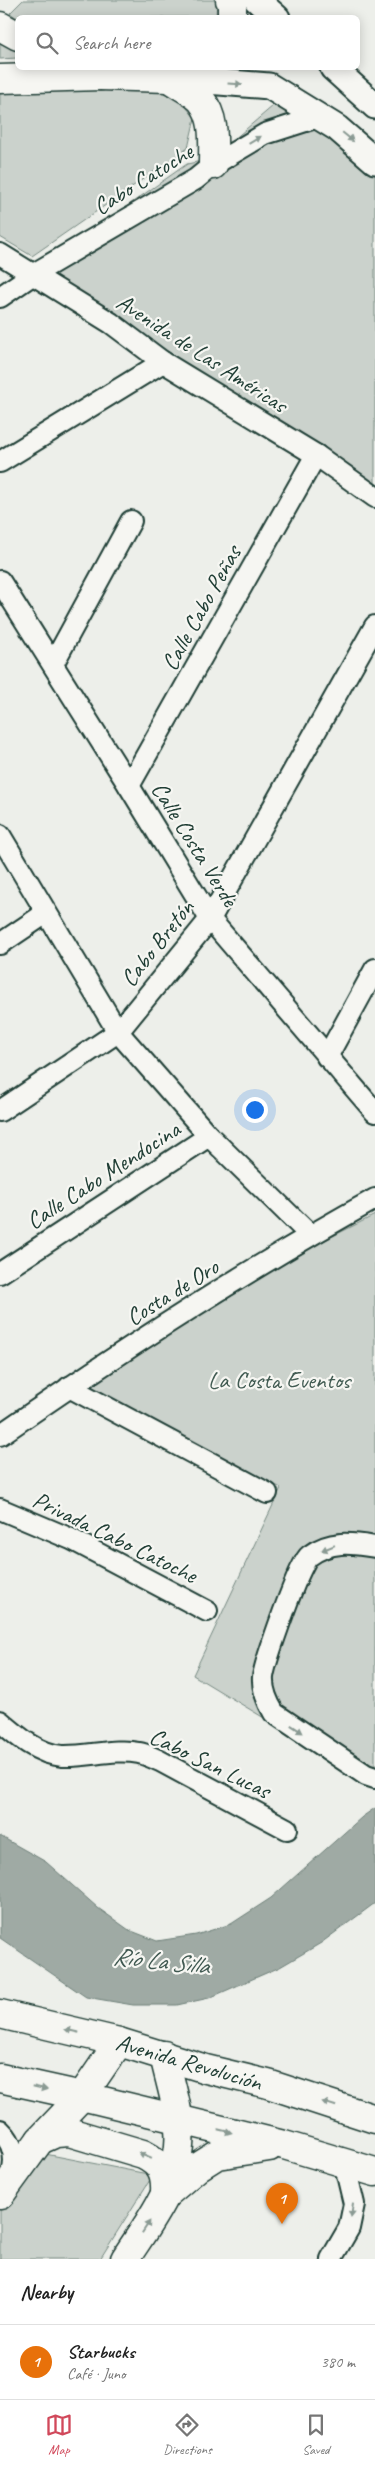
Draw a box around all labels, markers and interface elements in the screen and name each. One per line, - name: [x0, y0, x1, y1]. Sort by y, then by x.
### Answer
- search box: [15, 15, 360, 70]
- icon: search: [33, 29, 61, 57]
- text: Search here: [73, 31, 150, 55]
- one-way arrow: [227, 80, 243, 88]
- one-way arrow: [341, 132, 354, 143]
- street label: Cabo Catoche: [87, 135, 200, 221]
- one-way arrow: [249, 135, 262, 144]
- street label: Avenida de Las Américas: [111, 287, 295, 420]
- street label: Calle Cabo Peñas: [154, 538, 249, 676]
- street label: Calle Costa Verde: [145, 776, 246, 914]
- street label: Cabo Bretón: [114, 892, 201, 993]
- your location: [242, 1097, 268, 1123]
- street label: Calle Cabo Mendocina: [20, 1113, 187, 1236]
- street label: Costa de Oro: [120, 1251, 225, 1332]
- park label: La Costa Eventos: [208, 1365, 352, 1395]
- street label: Privada Cabo Catoche: [28, 1484, 204, 1591]
- one-way arrow: [320, 1545, 335, 1552]
- street label: Cabo San Lucas: [145, 1721, 278, 1806]
- one-way arrow: [291, 1724, 304, 1734]
- water label: Río La Silla: [112, 1940, 212, 1982]
- one-way arrow: [64, 2027, 79, 2035]
- street label: Avenida Revolución: [113, 2027, 267, 2097]
- one-way arrow: [33, 2084, 48, 2092]
- one-way arrow: [321, 2100, 336, 2107]
- one-way arrow: [218, 2127, 233, 2135]
- one-way arrow: [138, 2151, 152, 2159]
- pin: 1: [266, 2183, 298, 2224]
- one-way arrow: [348, 2202, 356, 2218]
- one-way arrow: [141, 2221, 150, 2234]
- text: Nearby: [20, 2279, 73, 2305]
- text: Starbucks: [67, 2340, 135, 2364]
- text: 1: [32, 2352, 40, 2372]
- text: 380 m: [321, 2352, 355, 2372]
- text: Café · Juno: [67, 2364, 125, 2384]
- tab: Map: [45, 2411, 73, 2458]
- tab: Directions: [163, 2411, 212, 2458]
- tab: Saved: [302, 2411, 330, 2458]

